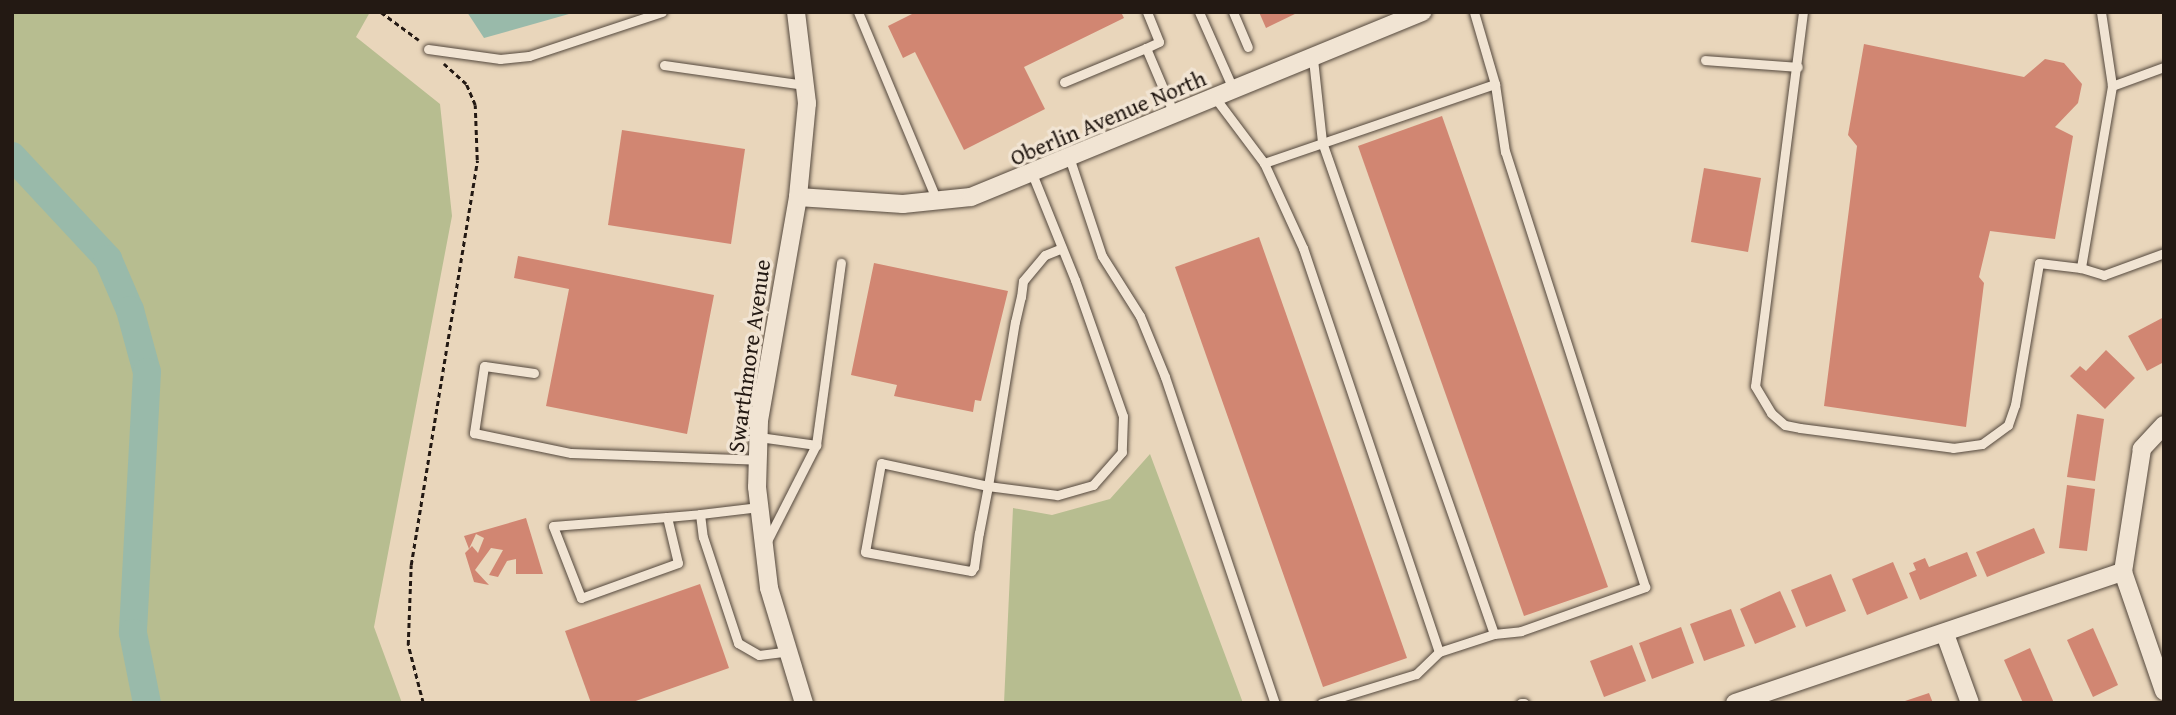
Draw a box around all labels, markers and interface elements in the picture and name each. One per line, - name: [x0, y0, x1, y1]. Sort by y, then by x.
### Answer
- street label: Oberlin Avenue North: [1006, 64, 1210, 172]
- street label: Swarthmore Avenue: [722, 258, 776, 454]

